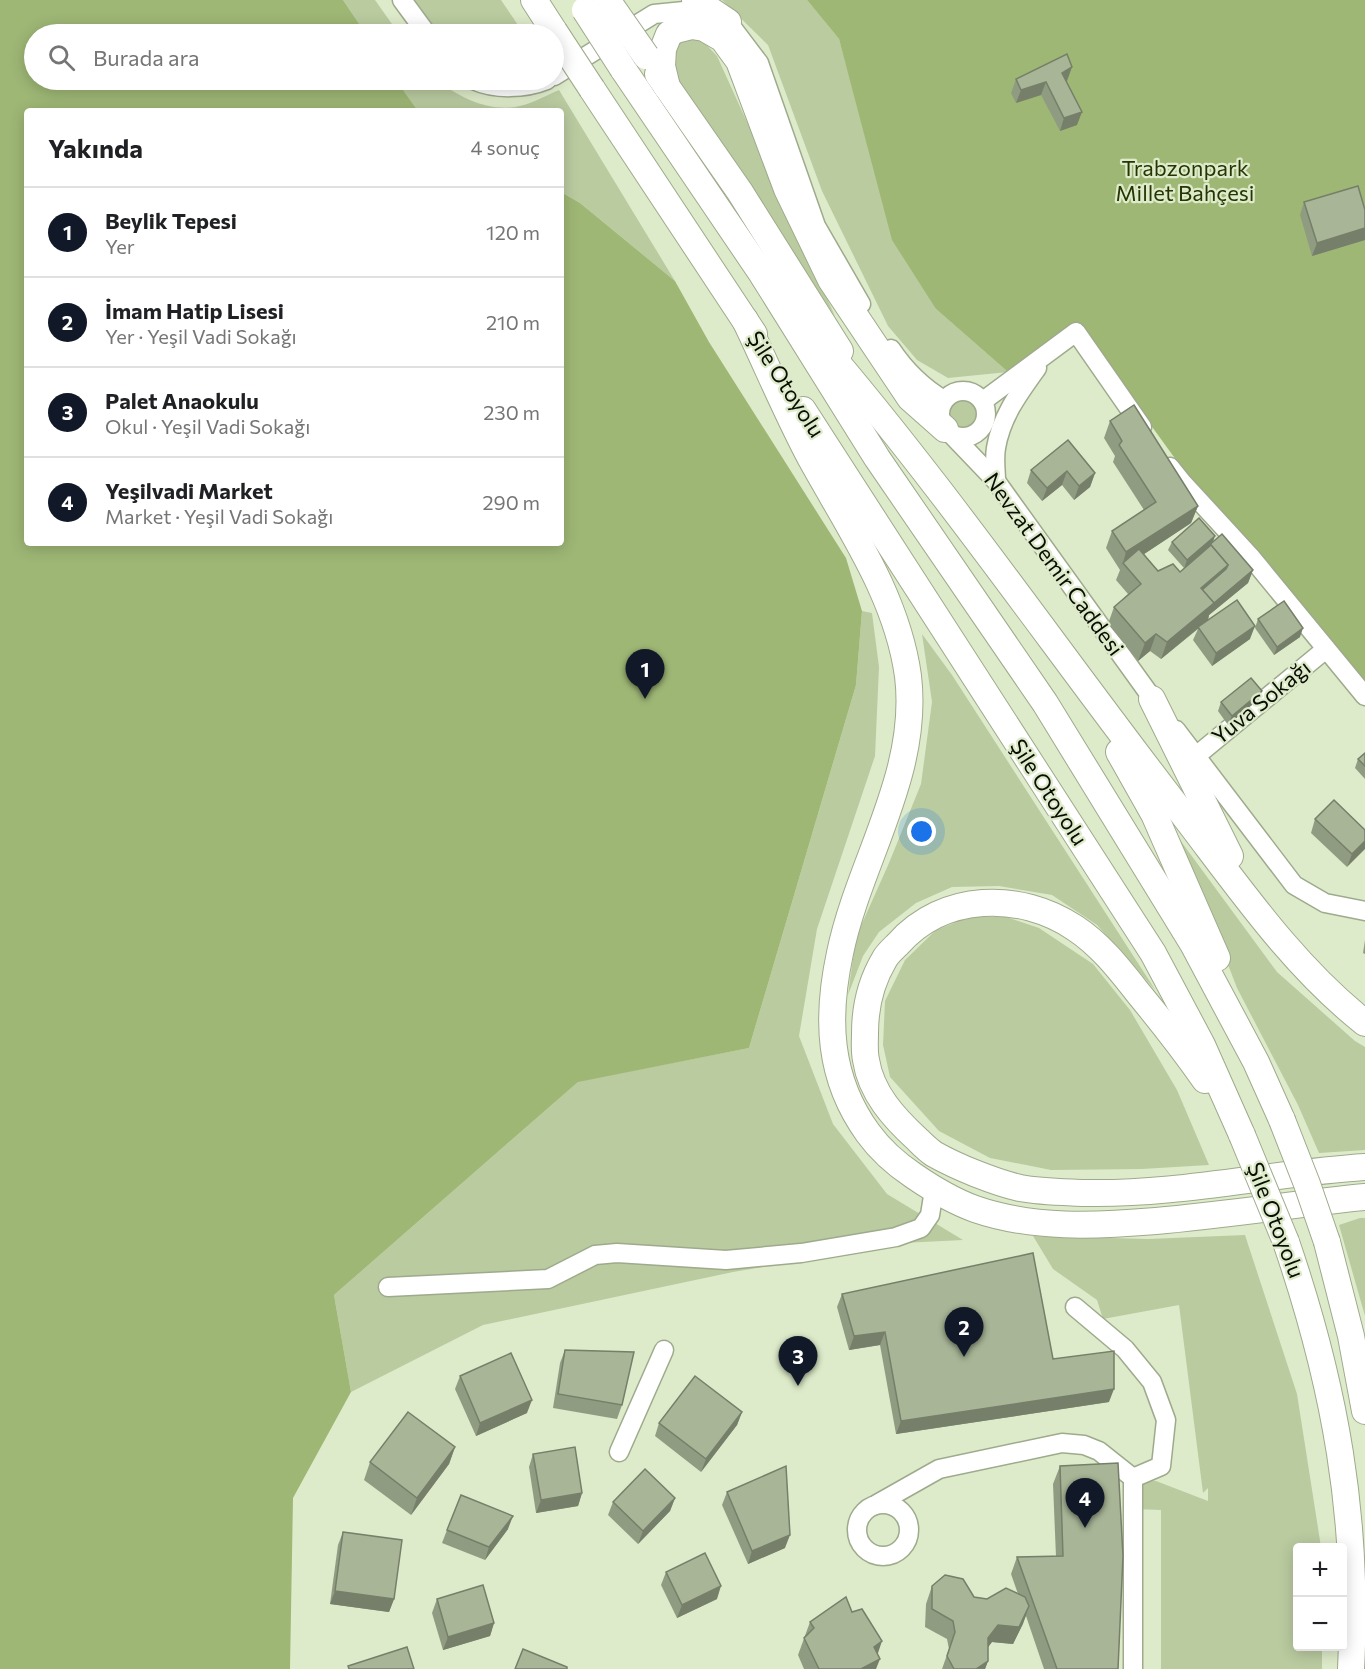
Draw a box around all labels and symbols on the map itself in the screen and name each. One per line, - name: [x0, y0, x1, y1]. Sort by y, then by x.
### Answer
- park label: Trabzonpark Millet Bahçesi: [1115, 154, 1255, 206]
- street label: Şile Otoyolu: [742, 325, 831, 442]
- street label: Nevzat Demir Caddesi: [979, 467, 1130, 661]
- pin: 1: [626, 650, 664, 699]
- street label: Yuva Sokağı: [1206, 654, 1315, 750]
- street label: Şile Otoyolu: [1005, 733, 1094, 850]
- your location: [907, 817, 936, 846]
- street label: Şile Otoyolu: [1242, 1158, 1311, 1281]
- pin: 2: [944, 1308, 984, 1357]
- pin: 3: [778, 1336, 818, 1386]
- pin: 4: [1066, 1478, 1104, 1528]

